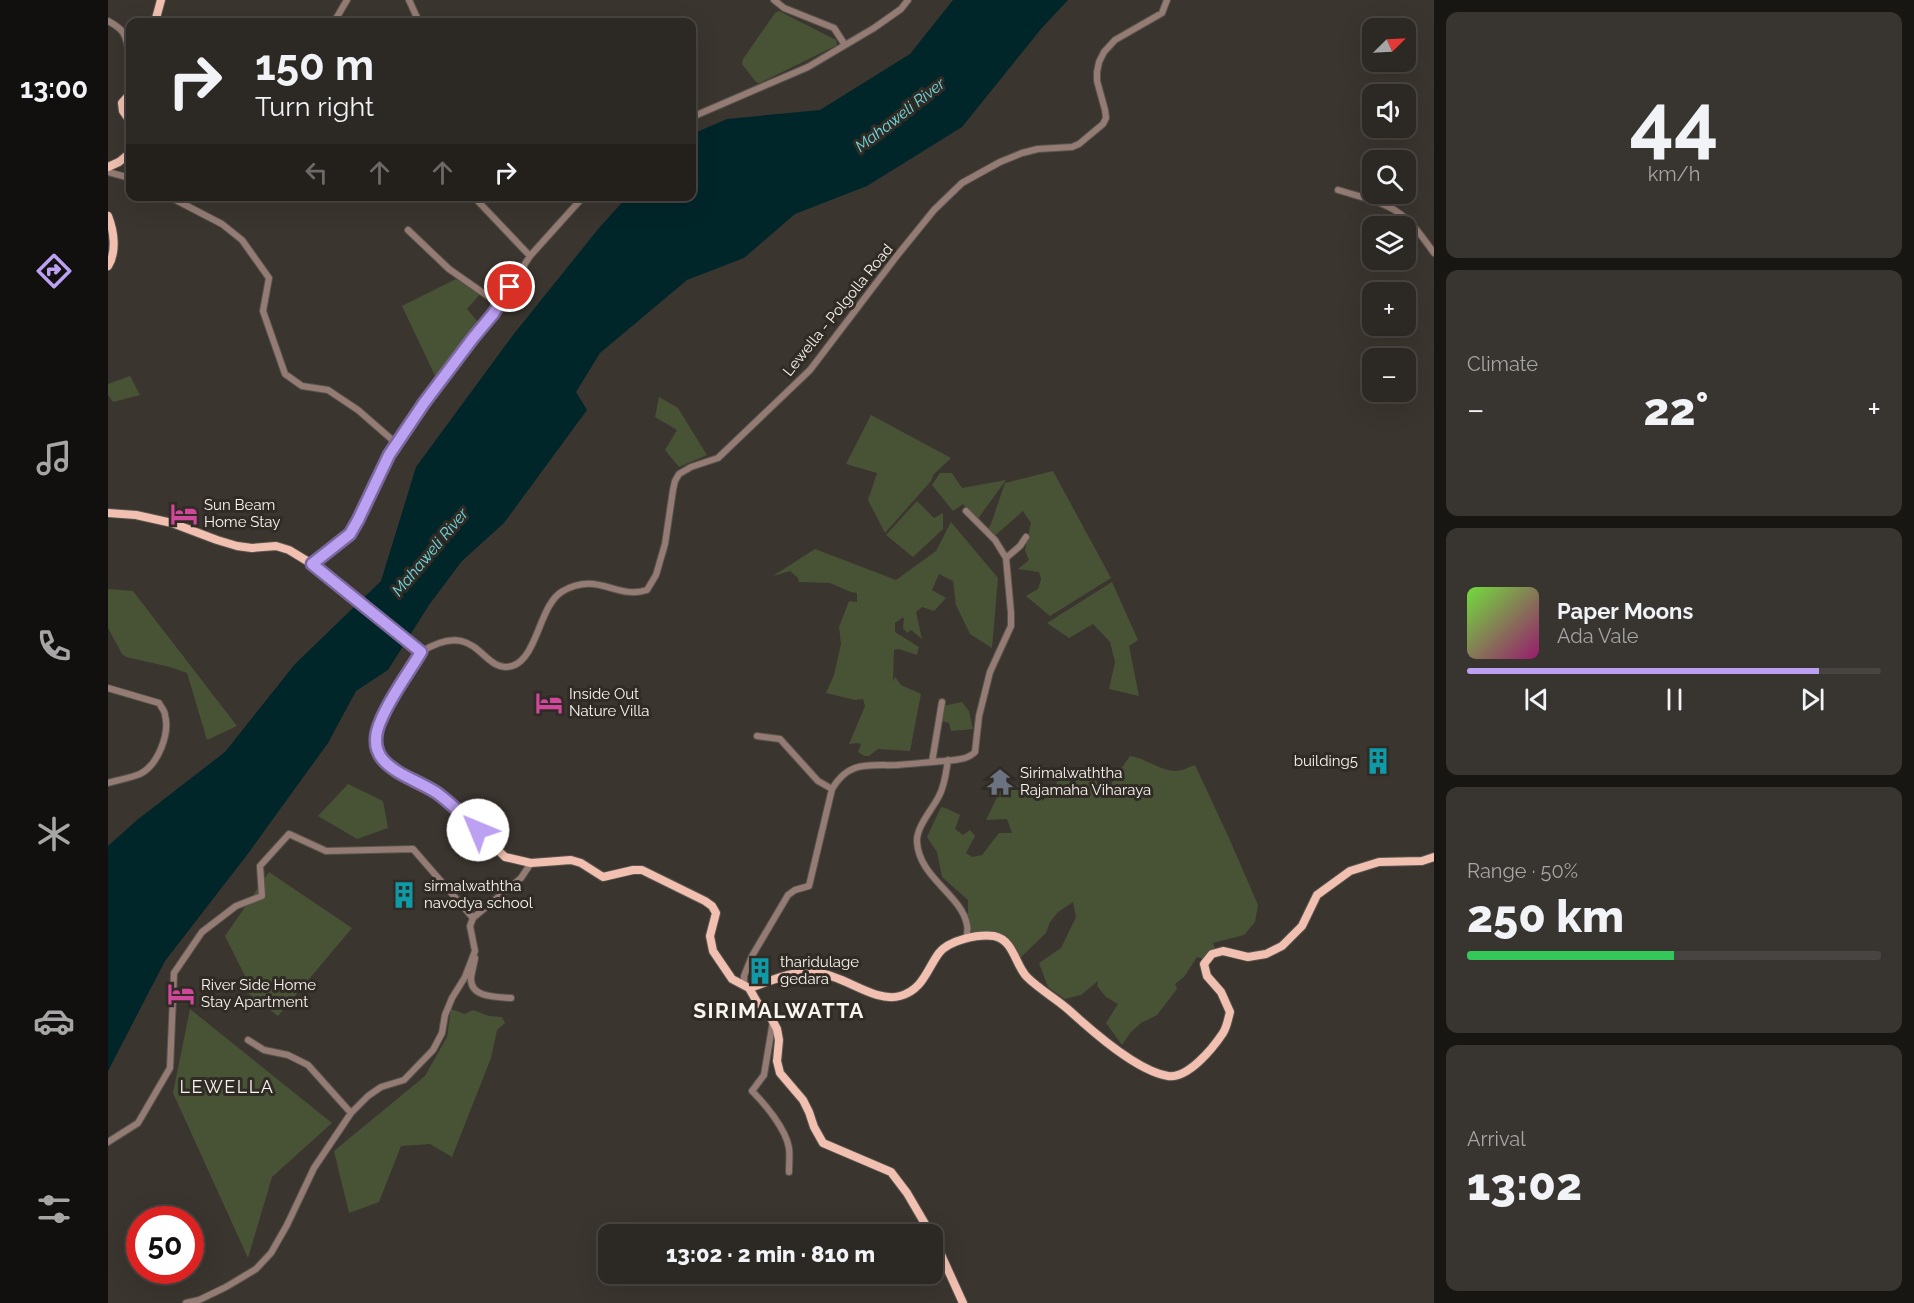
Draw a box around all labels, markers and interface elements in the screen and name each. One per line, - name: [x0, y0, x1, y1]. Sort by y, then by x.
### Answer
- north arrow: [1362, 18, 1416, 72]
- map controls: [1362, 18, 1416, 402]
- text: 150 m: [255, 41, 374, 90]
- icon: right: [156, 42, 234, 120]
- text: 13:00: [20, 73, 88, 104]
- water label: Mahaweli River: [851, 74, 949, 156]
- text: 44: [1629, 77, 1719, 168]
- button: sound: [1362, 84, 1416, 138]
- text: Turn right: [255, 91, 374, 122]
- button: search: [1362, 150, 1416, 204]
- icon: left: [300, 156, 333, 189]
- icon: ahead: [363, 156, 396, 189]
- icon: ahead: [426, 156, 459, 189]
- icon: right: [489, 156, 522, 189]
- text: km/h: [1648, 162, 1700, 186]
- button: layers: [1362, 216, 1416, 270]
- street label: Lewella - Polgolla Road: [779, 240, 897, 380]
- icon: directions: [33, 250, 75, 292]
- pin: [484, 261, 535, 312]
- icon: arrive: [493, 270, 526, 303]
- button: +: [1362, 282, 1416, 336]
- button: −: [1362, 348, 1416, 402]
- text: Climate: [1467, 352, 1538, 376]
- text: 22°: [1643, 383, 1709, 436]
- text: −: [1467, 390, 1485, 429]
- text: +: [1867, 390, 1881, 429]
- icon: music: [33, 437, 75, 479]
- place label: Sun Beam Home Stay: [204, 496, 280, 531]
- hotel icon: Sun Beam Home Stay: [169, 499, 199, 529]
- water label: Mahaweli River: [388, 504, 473, 600]
- text: Paper Moons: [1557, 598, 1693, 624]
- text: Ada Vale: [1557, 624, 1639, 648]
- icon: phone: [33, 625, 75, 667]
- icon: previous: [1520, 683, 1553, 716]
- icon: pause: [1658, 683, 1691, 716]
- icon: next: [1796, 683, 1829, 716]
- place label: Inside Out Nature Villa: [569, 685, 650, 720]
- hotel icon: Inside Out Nature Villa: [534, 688, 564, 718]
- building icon: building5: [1363, 746, 1393, 776]
- place label: building5: [1294, 752, 1358, 770]
- place label: Sirimalwaththa Rajamaha Viharaya: [1020, 764, 1151, 799]
- temple icon: Sirimalwaththa Rajamaha Viharaya: [985, 767, 1015, 797]
- position arrow: [446, 798, 510, 862]
- icon: climate: [33, 813, 75, 855]
- text: Range · 50%: [1467, 859, 1578, 883]
- place label: sirmalwaththa navodya school: [424, 877, 534, 912]
- building icon: sirmalwaththa navodya school: [389, 880, 419, 910]
- text: 250 km: [1467, 890, 1624, 943]
- place label: tharidulage gedara: [780, 953, 859, 988]
- building icon: tharidulage gedara: [745, 956, 775, 986]
- place label: River Side Home Stay Apartment: [201, 976, 316, 1011]
- hotel icon: River Side Home Stay Apartment: [166, 979, 196, 1009]
- district label: SIRIMALWATTA: [693, 998, 865, 1023]
- icon: car: [33, 1000, 75, 1042]
- district label: LEWELLA: [180, 1076, 274, 1097]
- text: Arrival: [1467, 1127, 1526, 1151]
- text: 13:02: [1467, 1158, 1582, 1211]
- icon: filters: [33, 1188, 75, 1230]
- speed limit sign: 50: [126, 1206, 204, 1284]
- text: 13:02 · 2 min · 810 m: [666, 1241, 875, 1267]

